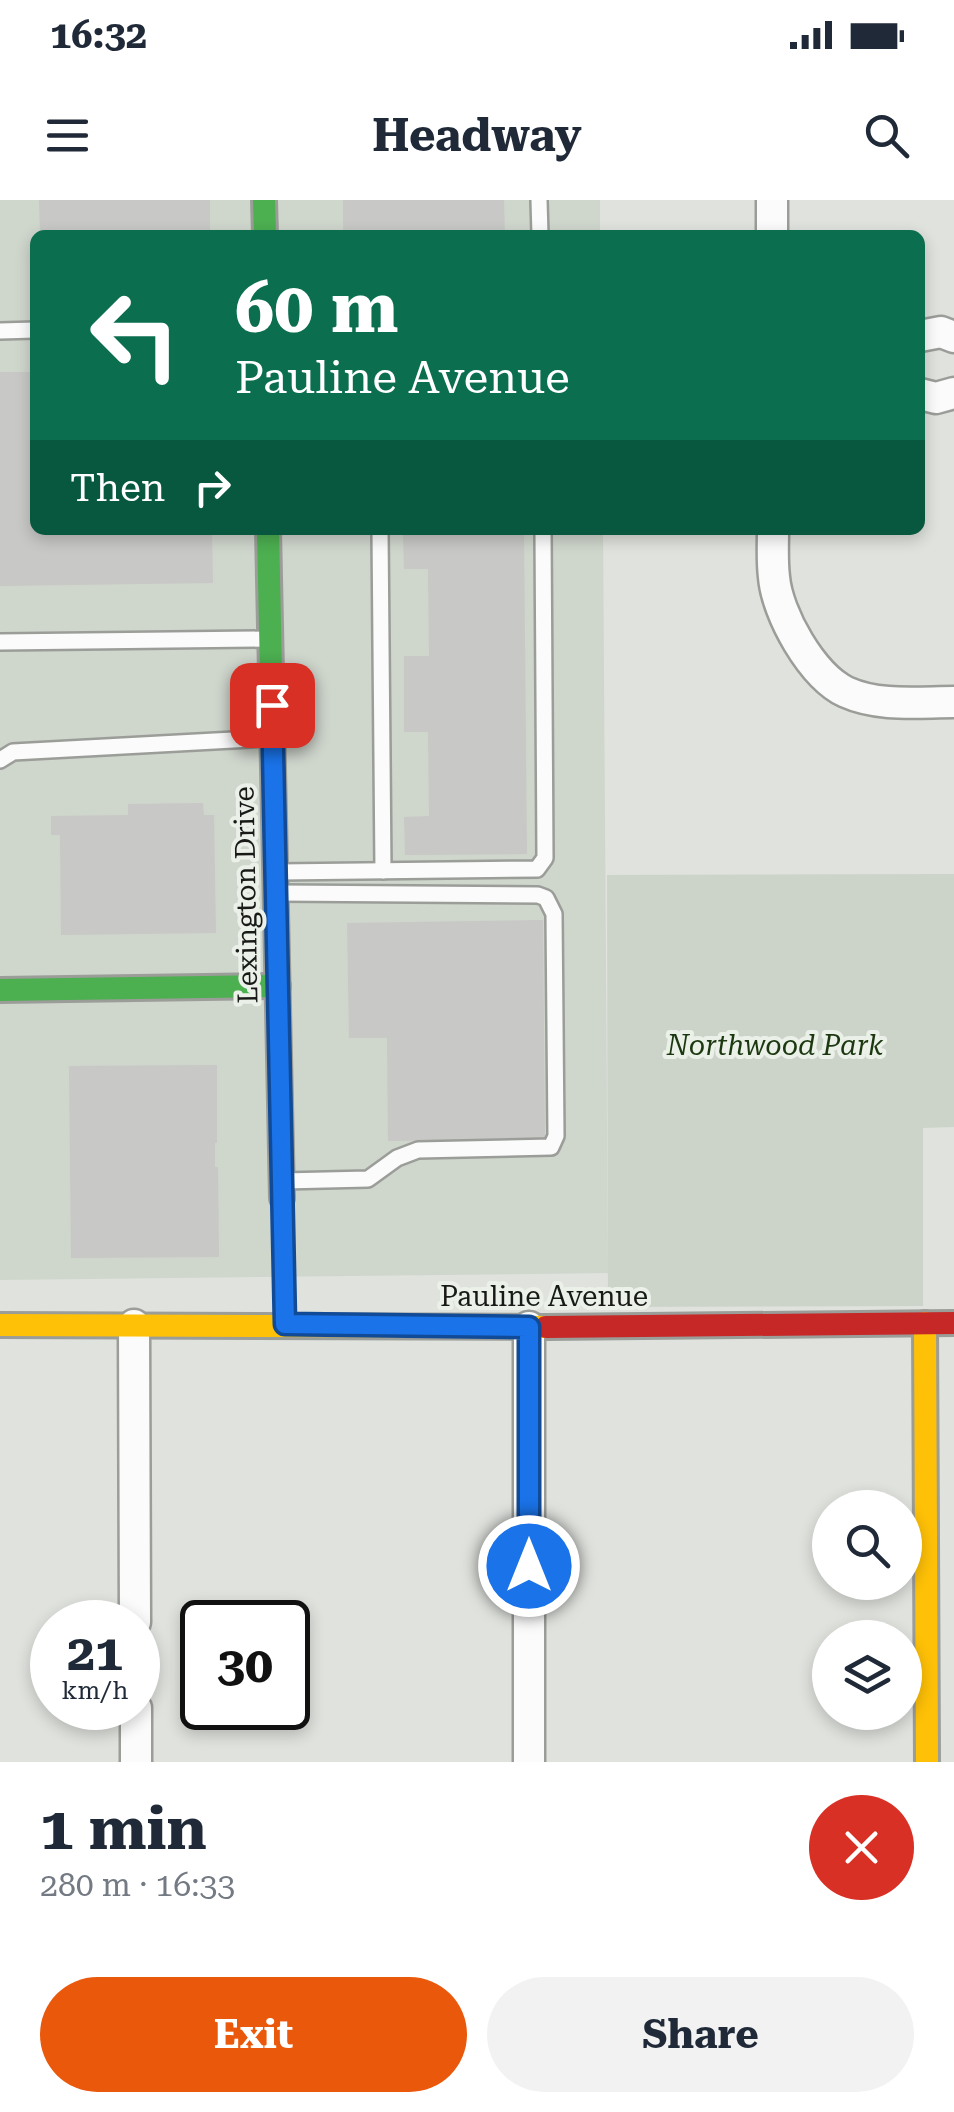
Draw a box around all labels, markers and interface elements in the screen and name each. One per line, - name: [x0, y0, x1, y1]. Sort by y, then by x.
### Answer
- text: 16:32: [50, 13, 147, 57]
- icon: menu: [40, 108, 95, 163]
- icon: search: [859, 108, 914, 163]
- text: Headway: [372, 109, 582, 162]
- text: 60 m: [235, 267, 399, 349]
- icon: left: [70, 270, 200, 400]
- text: Pauline Avenue: [235, 351, 570, 404]
- icon: right: [185, 460, 240, 515]
- text: Then: [70, 466, 165, 510]
- pin: [230, 663, 315, 748]
- icon: arrive: [245, 678, 300, 733]
- street label: Lexington Drive: [228, 786, 264, 1004]
- park label: Northwood Park: [666, 1029, 884, 1062]
- street label: Pauline Avenue: [440, 1280, 648, 1313]
- map controls: [812, 1490, 922, 1730]
- button: search: [812, 1490, 922, 1600]
- position arrow: [477, 1514, 581, 1618]
- speed limit sign: 30: [180, 1600, 310, 1730]
- button: layers: [812, 1620, 922, 1730]
- text: 21: [67, 1624, 123, 1682]
- text: km/h: [62, 1676, 128, 1705]
- text: 1 min: [40, 1793, 207, 1864]
- button: close: [809, 1795, 914, 1900]
- text: 280 m · 16:33: [40, 1866, 235, 1904]
- button: Exit: [40, 1977, 467, 2092]
- button: Share: [487, 1977, 914, 2092]

